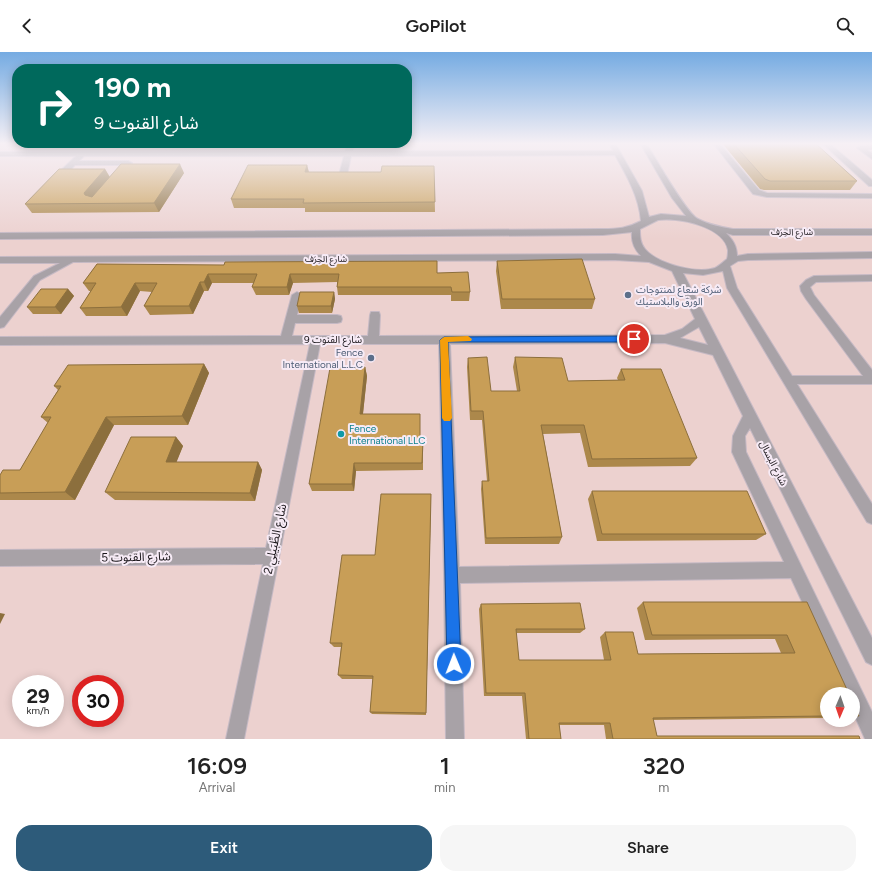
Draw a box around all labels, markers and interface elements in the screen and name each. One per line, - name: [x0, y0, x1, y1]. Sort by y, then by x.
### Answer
- icon: back: [16, 15, 38, 37]
- text: GoPilot: [406, 15, 466, 37]
- icon: search: [834, 15, 856, 37]
- text: 190 m: [94, 70, 171, 104]
- icon: right: [28, 80, 80, 132]
- text: شارع القنوت 9: [94, 112, 199, 134]
- street label: شارع الحِرَف: [771, 226, 813, 239]
- street label: شارع الحِرَف: [305, 253, 347, 266]
- place label: شركة شعاع لمنتوجات الورق والبلاستيك: [636, 283, 721, 308]
- marker: شركة شعاع لمنتوجات الورق والبلاستيك: [623, 290, 633, 300]
- pin: [617, 322, 651, 356]
- icon: arrive: [623, 328, 645, 350]
- street label: شارع القنوت 9: [304, 333, 362, 347]
- place label: Fence International L.L.C: [282, 346, 364, 371]
- marker: Fence International L.L.C: [366, 353, 376, 363]
- place label: Fence International LLC: [349, 422, 425, 447]
- marker: Fence International LLC: [336, 429, 346, 439]
- street label: شارع البسال: [756, 439, 790, 488]
- street label: شارع الطِّبَيلِي 2: [261, 503, 292, 576]
- street label: شارع القنوت 5: [101, 549, 171, 567]
- position arrow: [433, 643, 475, 685]
- speed limit sign: 30: [72, 675, 124, 727]
- text: 29: [26, 684, 50, 708]
- north arrow: [820, 687, 860, 727]
- map controls: [820, 687, 860, 727]
- text: km/h: [27, 704, 49, 717]
- text: 16:09: [187, 751, 247, 780]
- text: 1: [440, 751, 450, 780]
- text: 320: [642, 751, 685, 780]
- text: Arrival: [199, 780, 235, 795]
- text: min: [434, 780, 455, 795]
- text: m: [658, 780, 669, 795]
- button: Exit: [16, 825, 432, 871]
- button: Share: [440, 825, 856, 871]

